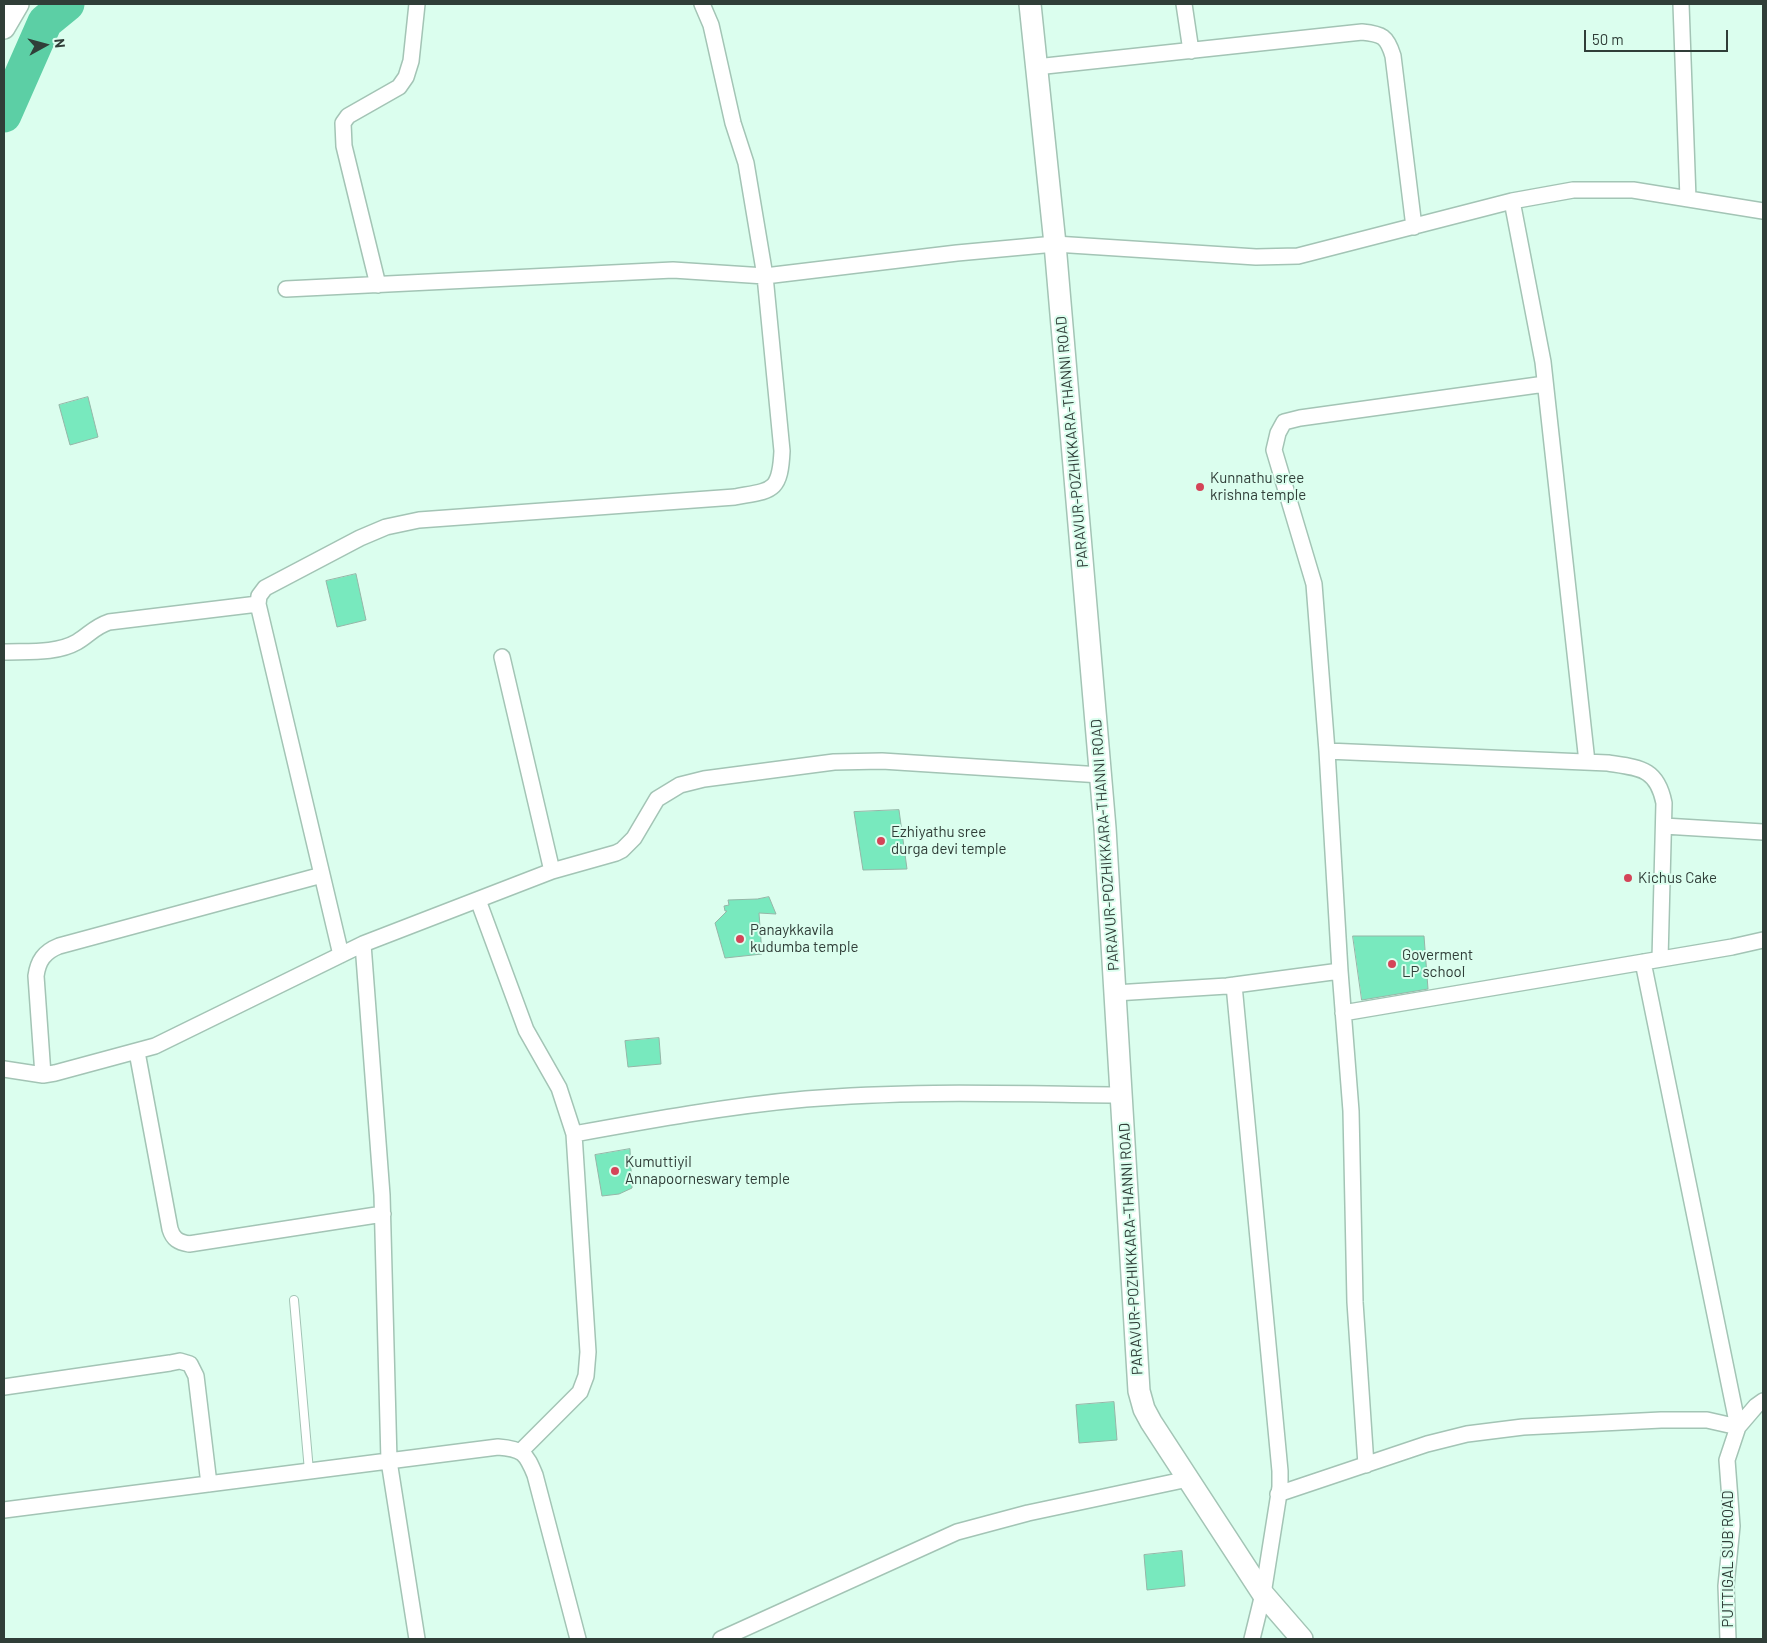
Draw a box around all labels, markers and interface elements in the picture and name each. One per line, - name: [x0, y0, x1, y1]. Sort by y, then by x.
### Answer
- north arrow: [20, 20, 70, 70]
- scale bar: [1587, 20, 1731, 52]
- text: 50 m: [1592, 30, 1624, 48]
- text: N: [51, 37, 69, 49]
- street label: PARAVUR-POZHIKKARA-THANNI ROAD: [1052, 315, 1092, 569]
- place label: Kunnathu sree krishna temple: [1210, 469, 1306, 504]
- marker: Kunnathu sree krishna temple: [1194, 481, 1206, 493]
- street label: PARAVUR-POZHIKKARA-THANNI ROAD: [1087, 718, 1123, 972]
- place label: Ezhiyathu sree durga devi temple: [891, 823, 1006, 858]
- marker: Ezhiyathu sree durga devi temple: [875, 835, 887, 847]
- place label: Kichus Cake: [1638, 869, 1717, 887]
- marker: Kichus Cake: [1622, 872, 1634, 884]
- place label: Panaykkavila kudumba temple: [750, 921, 858, 956]
- marker: Panaykkavila kudumba temple: [734, 933, 746, 945]
- place label: Goverment LP school: [1402, 946, 1473, 981]
- marker: Goverment LP school: [1386, 958, 1398, 970]
- street label: PARAVUR-POZHIKKARA-THANNI ROAD: [1115, 1122, 1147, 1376]
- place label: Kumuttiyil Annapoorneswary temple: [625, 1153, 790, 1188]
- marker: Kumuttiyil Annapoorneswary temple: [609, 1165, 621, 1177]
- street label: PUTTIGAL SUB ROAD: [1719, 1490, 1737, 1628]

